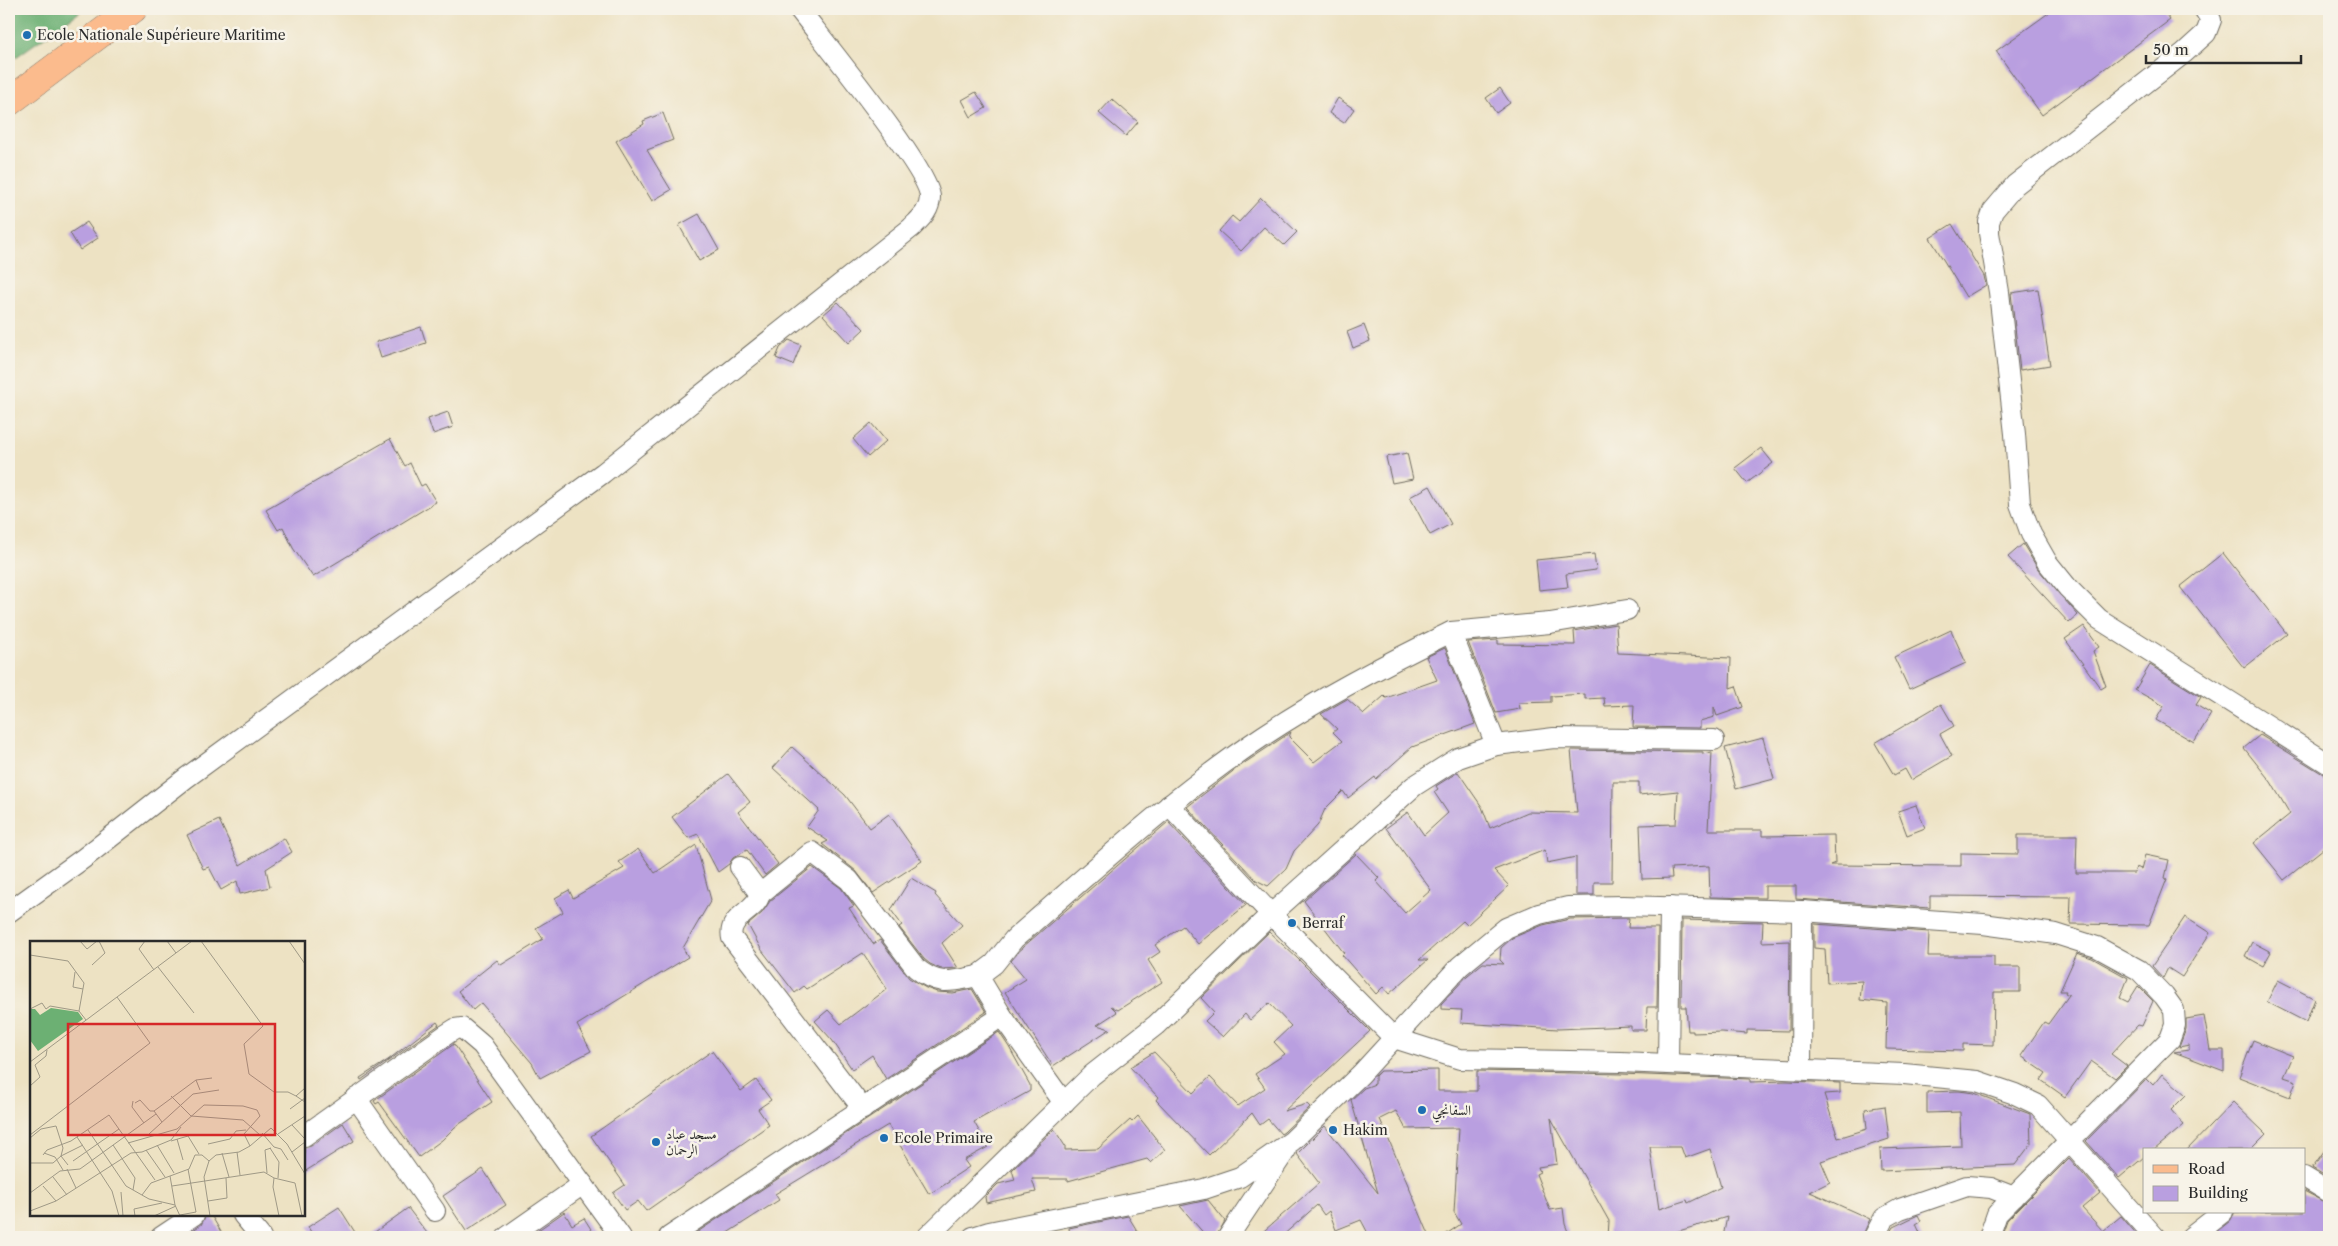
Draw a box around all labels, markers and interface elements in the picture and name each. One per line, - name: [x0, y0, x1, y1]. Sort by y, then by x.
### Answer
- place label: Ecole Nationale Supérieure Maritime: [37, 26, 286, 44]
- marker: Ecole Nationale Supérieure Maritime: [21, 29, 33, 41]
- scale bar: [2146, 32, 2300, 64]
- text: 50 m: [2153, 40, 2189, 59]
- place label: Berraf: [1302, 914, 1346, 932]
- marker: Berraf: [1286, 917, 1298, 929]
- inset map: [30, 941, 305, 1216]
- place label: السفانجي: [1432, 1101, 1471, 1123]
- marker: السفانجي: [1416, 1104, 1428, 1116]
- place label: Hakim: [1343, 1121, 1388, 1139]
- marker: Hakim: [1327, 1124, 1339, 1136]
- place label: مسجد عباد الرحمان: [666, 1125, 717, 1159]
- place label: Ecole Primaire: [894, 1129, 993, 1147]
- marker: Ecole Primaire: [878, 1132, 890, 1144]
- marker: مسجد عباد الرحمان: [650, 1136, 662, 1148]
- legend: [2143, 1148, 2306, 1214]
- text: Road: [2188, 1159, 2225, 1178]
- text: Building: [2188, 1183, 2248, 1202]

